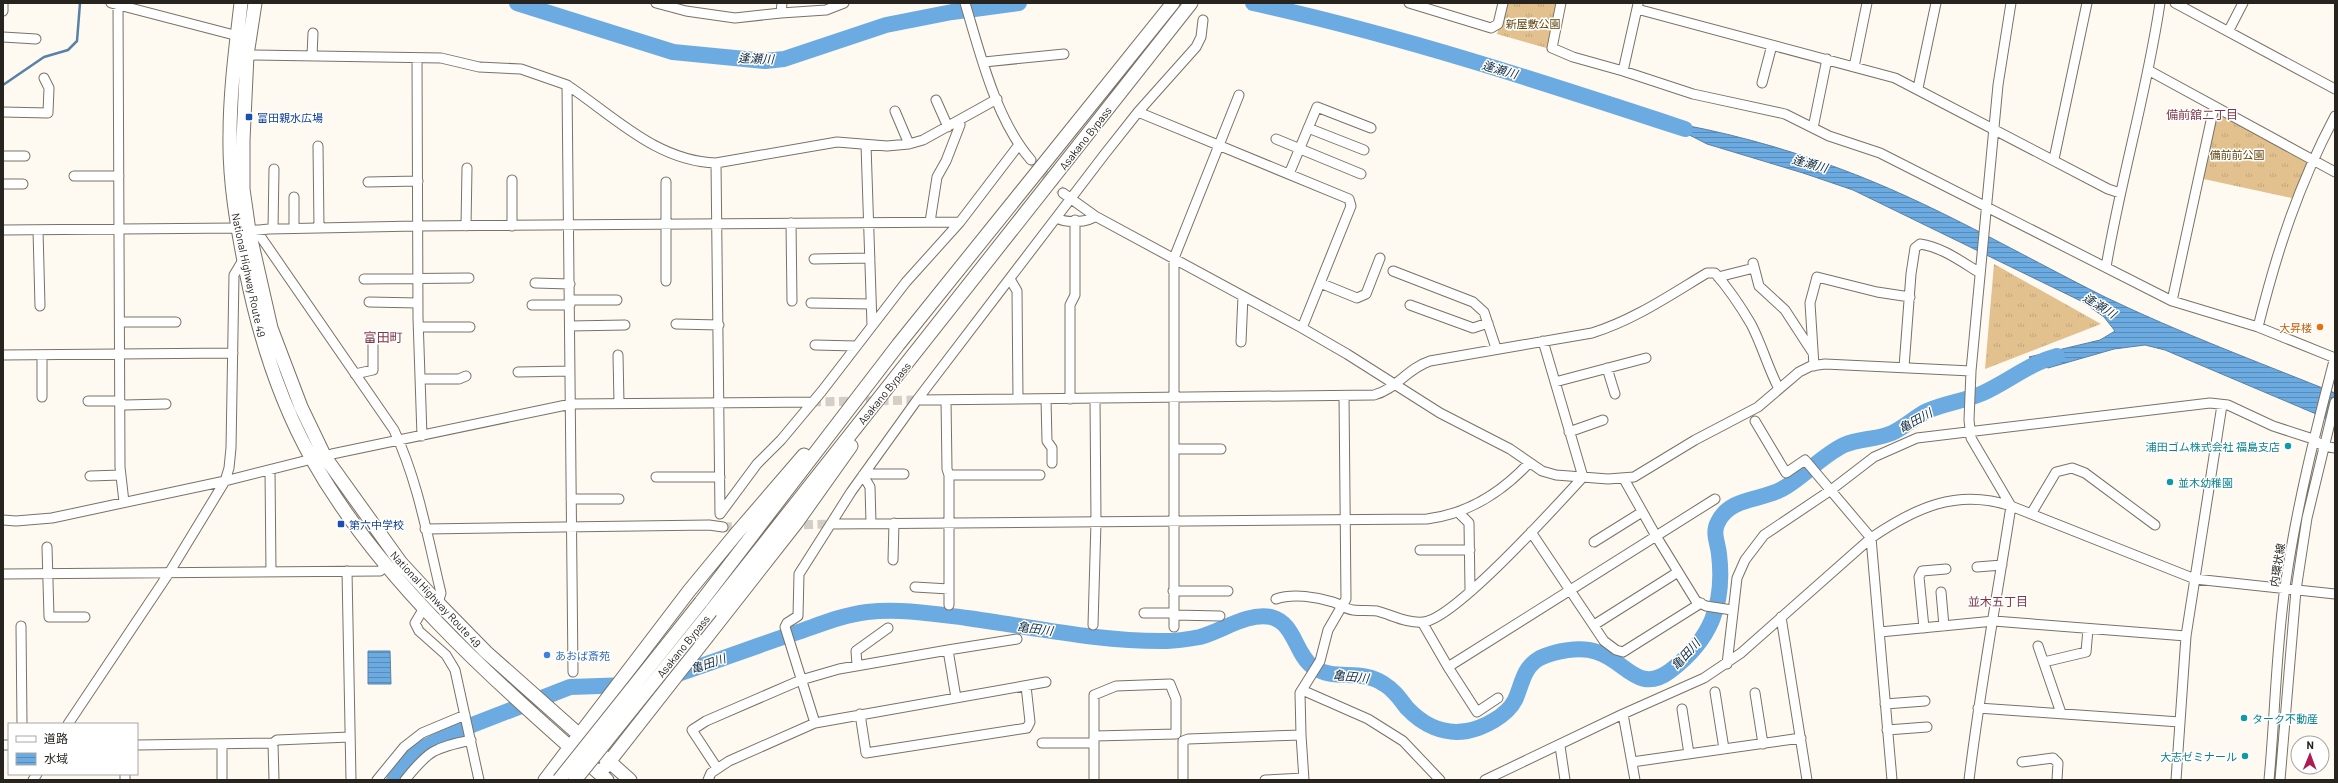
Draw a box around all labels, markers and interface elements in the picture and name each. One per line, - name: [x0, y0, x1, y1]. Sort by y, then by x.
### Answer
- park label: 新屋敷公園: [1506, 17, 1561, 30]
- water label: 逢瀬川: [738, 50, 776, 66]
- water label: 逢瀬川: [1481, 57, 1521, 81]
- street label: Asakano Bypass: [1056, 104, 1114, 172]
- district label: 備前舘二丁目: [2166, 107, 2238, 121]
- place label: 富田親水広場: [257, 111, 323, 124]
- marker: 富田親水広場: [244, 112, 254, 122]
- park label: 備前前公園: [2210, 148, 2265, 161]
- water label: 逢瀬川: [1791, 152, 1831, 175]
- street label: National Highway Route 49: [229, 212, 269, 339]
- water label: 逢瀬川: [2081, 290, 2121, 322]
- place label: 大昇楼: [2279, 321, 2312, 334]
- marker: 大昇楼: [2315, 322, 2325, 332]
- district label: 富田町: [363, 329, 403, 345]
- street label: Asakano Bypass: [855, 359, 913, 427]
- water label: 亀田川: [1896, 404, 1936, 435]
- place label: 浦田ゴム株式会社 福島支店: [2146, 440, 2280, 453]
- marker: 浦田ゴム株式会社 福島支店: [2283, 441, 2293, 451]
- place label: 並木幼稚園: [2178, 476, 2233, 489]
- marker: 並木幼稚園: [2165, 477, 2175, 487]
- place label: 第六中学校: [349, 518, 404, 531]
- marker: 第六中学校: [336, 519, 346, 529]
- street label: 内環状線: [2267, 542, 2287, 588]
- street label: National Highway Route 49: [388, 548, 484, 650]
- district label: 並木五丁目: [1968, 594, 2028, 608]
- street label: Asakano Bypass: [654, 612, 712, 680]
- water label: 亀田川: [1016, 619, 1056, 638]
- water label: 亀田川: [1668, 634, 1704, 672]
- place label: あおば斎苑: [555, 649, 610, 662]
- marker: あおば斎苑: [542, 650, 552, 660]
- water label: 亀田川: [689, 650, 729, 675]
- water label: 亀田川: [1332, 667, 1372, 685]
- place label: ターク不動産: [2252, 712, 2318, 725]
- marker: ターク不動産: [2239, 713, 2249, 723]
- legend: [8, 723, 138, 775]
- text: 道路: [44, 731, 68, 745]
- north arrow: [2290, 735, 2330, 775]
- text: N: [2306, 738, 2314, 751]
- place label: 大志ゼミナール: [2160, 750, 2237, 763]
- text: 水域: [44, 751, 68, 765]
- marker: 大志ゼミナール: [2240, 751, 2250, 761]

